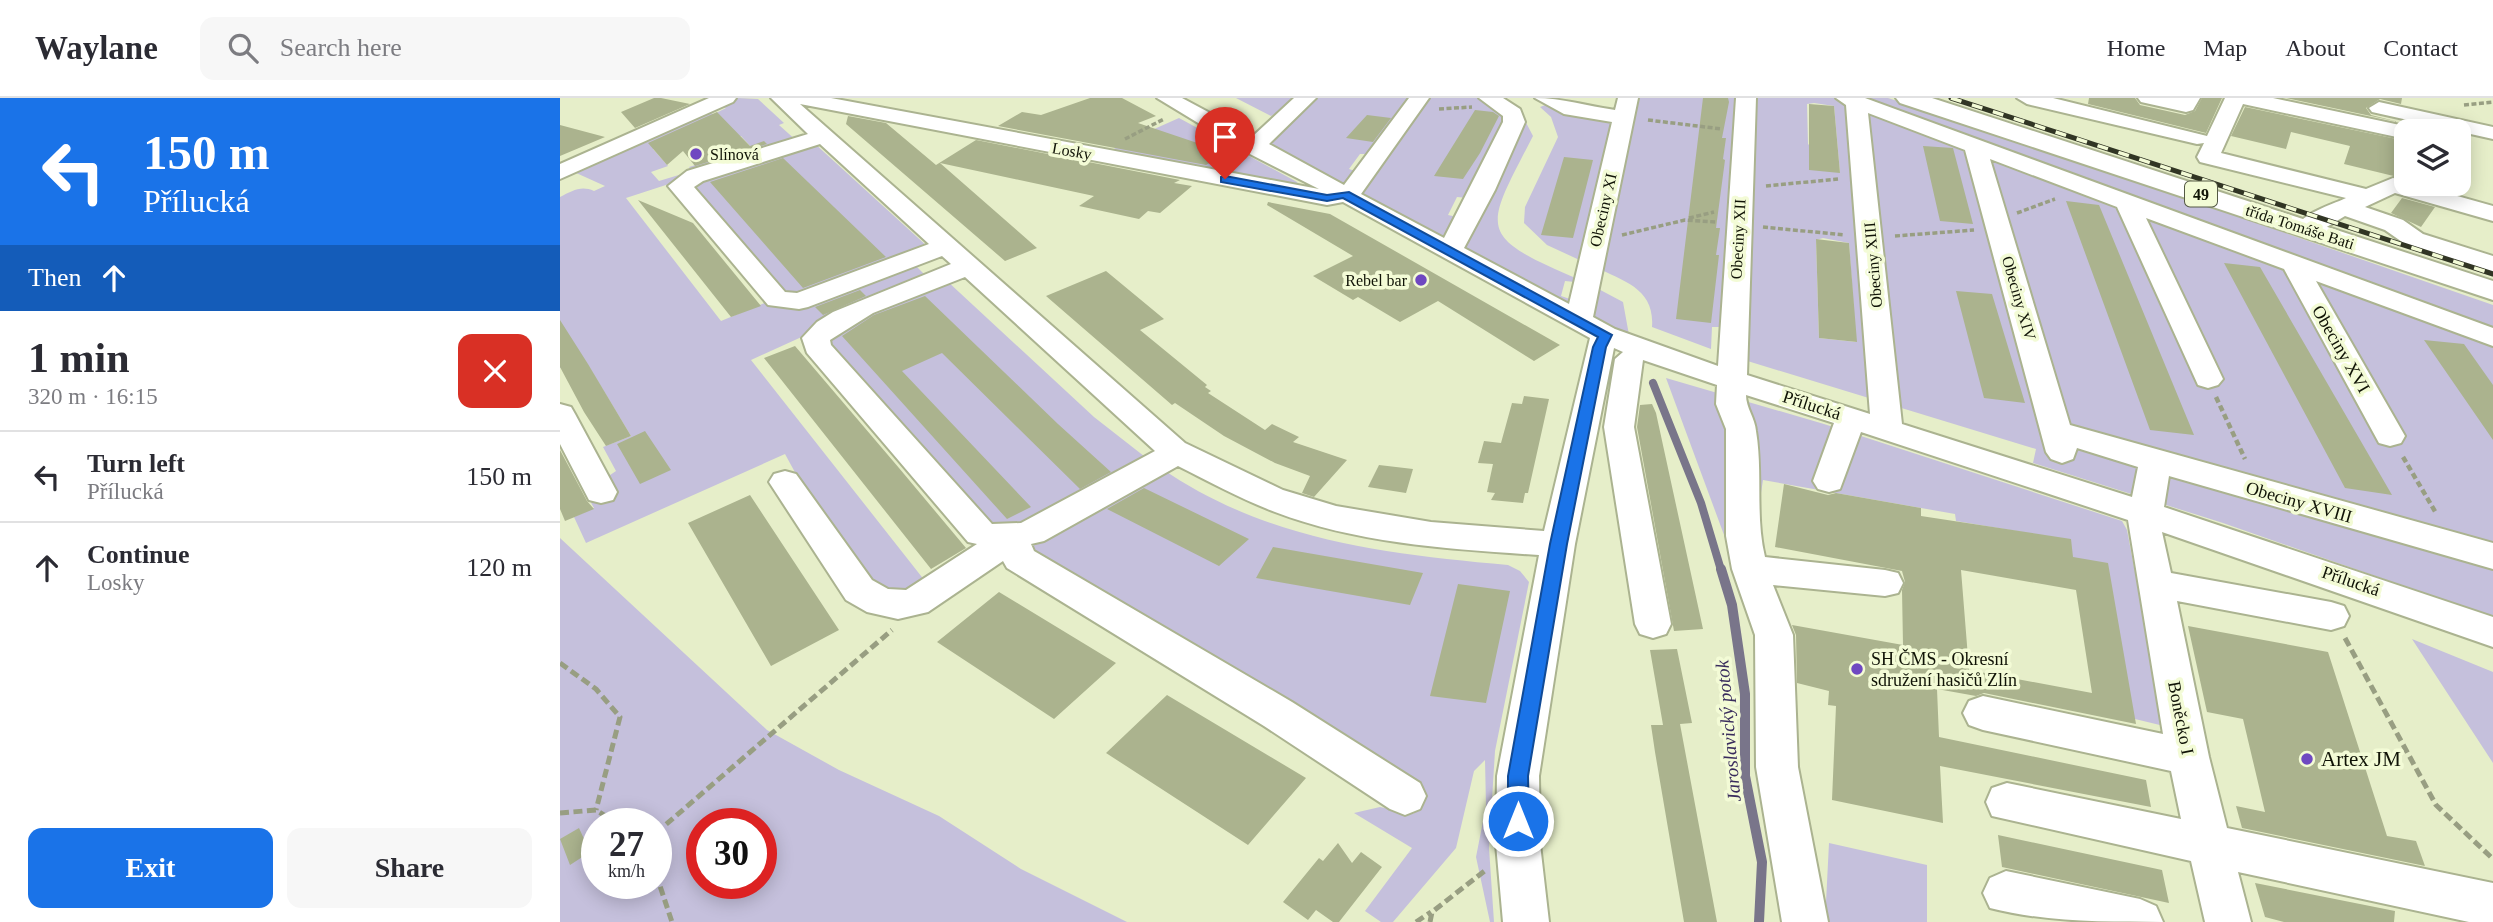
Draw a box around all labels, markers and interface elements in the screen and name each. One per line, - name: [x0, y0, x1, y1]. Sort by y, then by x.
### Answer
- search box: [200, 17, 690, 80]
- icon: search: [224, 29, 262, 67]
- text: Waylane: [35, 30, 158, 66]
- text: Search here: [280, 33, 402, 62]
- text: Home: [2107, 35, 2165, 61]
- text: Map: [2203, 35, 2247, 61]
- text: About: [2285, 35, 2345, 61]
- text: Contact: [2383, 35, 2458, 61]
- pin: [1195, 107, 1255, 179]
- icon: arrive: [1206, 118, 1244, 156]
- map controls: [2394, 119, 2471, 196]
- button: layers: [2394, 119, 2471, 196]
- text: 150 m: [143, 125, 270, 180]
- icon: left: [28, 126, 119, 217]
- street label: Losky: [1051, 139, 1093, 164]
- marker: Slínová: [688, 146, 704, 162]
- place label: Slínová: [710, 146, 759, 163]
- street label: Obeciny XI: [1586, 172, 1621, 249]
- road number: 49: [2185, 181, 2217, 206]
- text: Přílucká: [143, 183, 250, 219]
- street label: Obeciny XII: [1727, 198, 1750, 280]
- street label: třída Tomáše Bati: [2244, 201, 2357, 253]
- street label: Obeciny XIII: [1861, 221, 1886, 308]
- street label: Obeciny XIV: [1998, 254, 2039, 343]
- icon: ahead: [95, 259, 133, 297]
- text: Then: [28, 263, 81, 292]
- place label: Rebel bar: [1345, 272, 1408, 289]
- marker: Rebel bar: [1413, 272, 1429, 288]
- street label: Obeciny XVI: [2308, 302, 2374, 396]
- button: close: [458, 334, 532, 408]
- text: 1 min: [28, 335, 130, 381]
- text: 320 m · 16:15: [28, 384, 158, 409]
- street label: Přílucká: [1780, 386, 1844, 424]
- text: Turn left: [87, 449, 185, 478]
- icon: left: [28, 458, 66, 496]
- text: 150 m: [466, 462, 532, 491]
- street label: Obeciny XVIII: [2244, 477, 2354, 527]
- text: Přílucká: [87, 479, 164, 504]
- text: Continue: [87, 540, 190, 569]
- icon: ahead: [28, 549, 66, 587]
- text: 120 m: [466, 553, 532, 582]
- street label: Přílucká: [2319, 562, 2383, 600]
- text: Losky: [87, 570, 145, 595]
- place label: SH ČMS - Okresní sdružení hasičů Zlín: [1871, 648, 2017, 690]
- water label: Jaroslavický potok: [1711, 659, 1745, 803]
- marker: SH ČMS - Okresní sdružení hasičů Zlín: [1849, 661, 1865, 677]
- street label: Boněcko I: [2164, 680, 2198, 756]
- place label: Artex JM: [2321, 747, 2401, 771]
- marker: Artex JM: [2299, 751, 2315, 767]
- position arrow: [1481, 784, 1555, 858]
- speed limit sign: 30: [686, 808, 777, 899]
- text: 27: [609, 825, 644, 864]
- button: Exit: [28, 828, 273, 908]
- button: Share: [287, 828, 532, 908]
- text: km/h: [608, 861, 645, 881]

